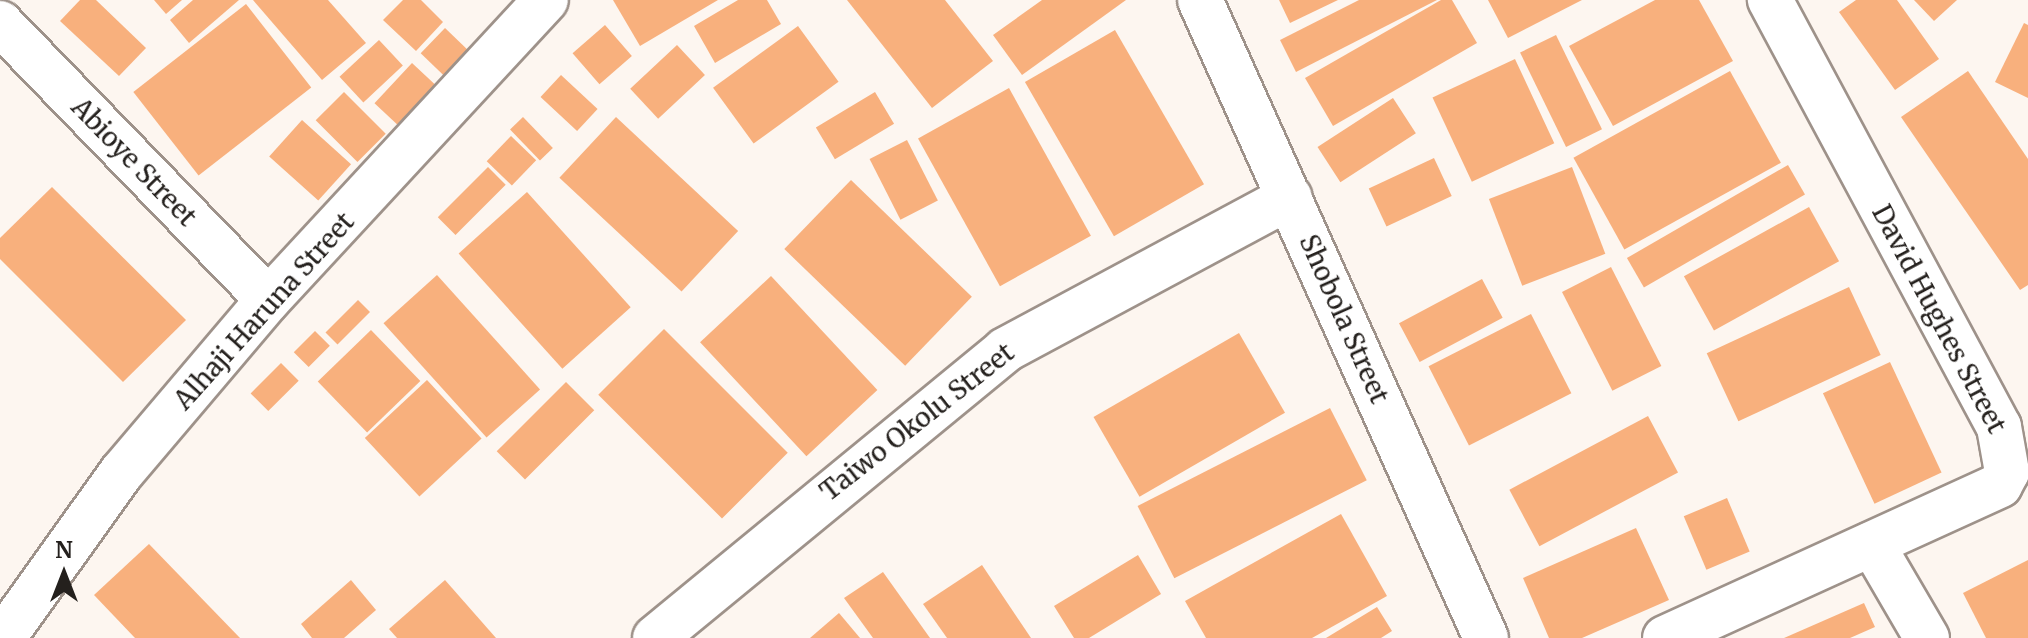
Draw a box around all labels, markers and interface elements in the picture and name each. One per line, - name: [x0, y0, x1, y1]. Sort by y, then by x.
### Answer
- street label: Abioye Street: [65, 92, 203, 232]
- street label: David Hughes Street: [1866, 200, 2012, 438]
- street label: Alhaji Haruna Street: [167, 206, 361, 416]
- street label: Shobola Street: [1293, 230, 1395, 408]
- street label: Taiwo Okolu Street: [814, 337, 1020, 507]
- north arrow: [24, 534, 104, 614]
- text: N: [55, 536, 73, 564]

